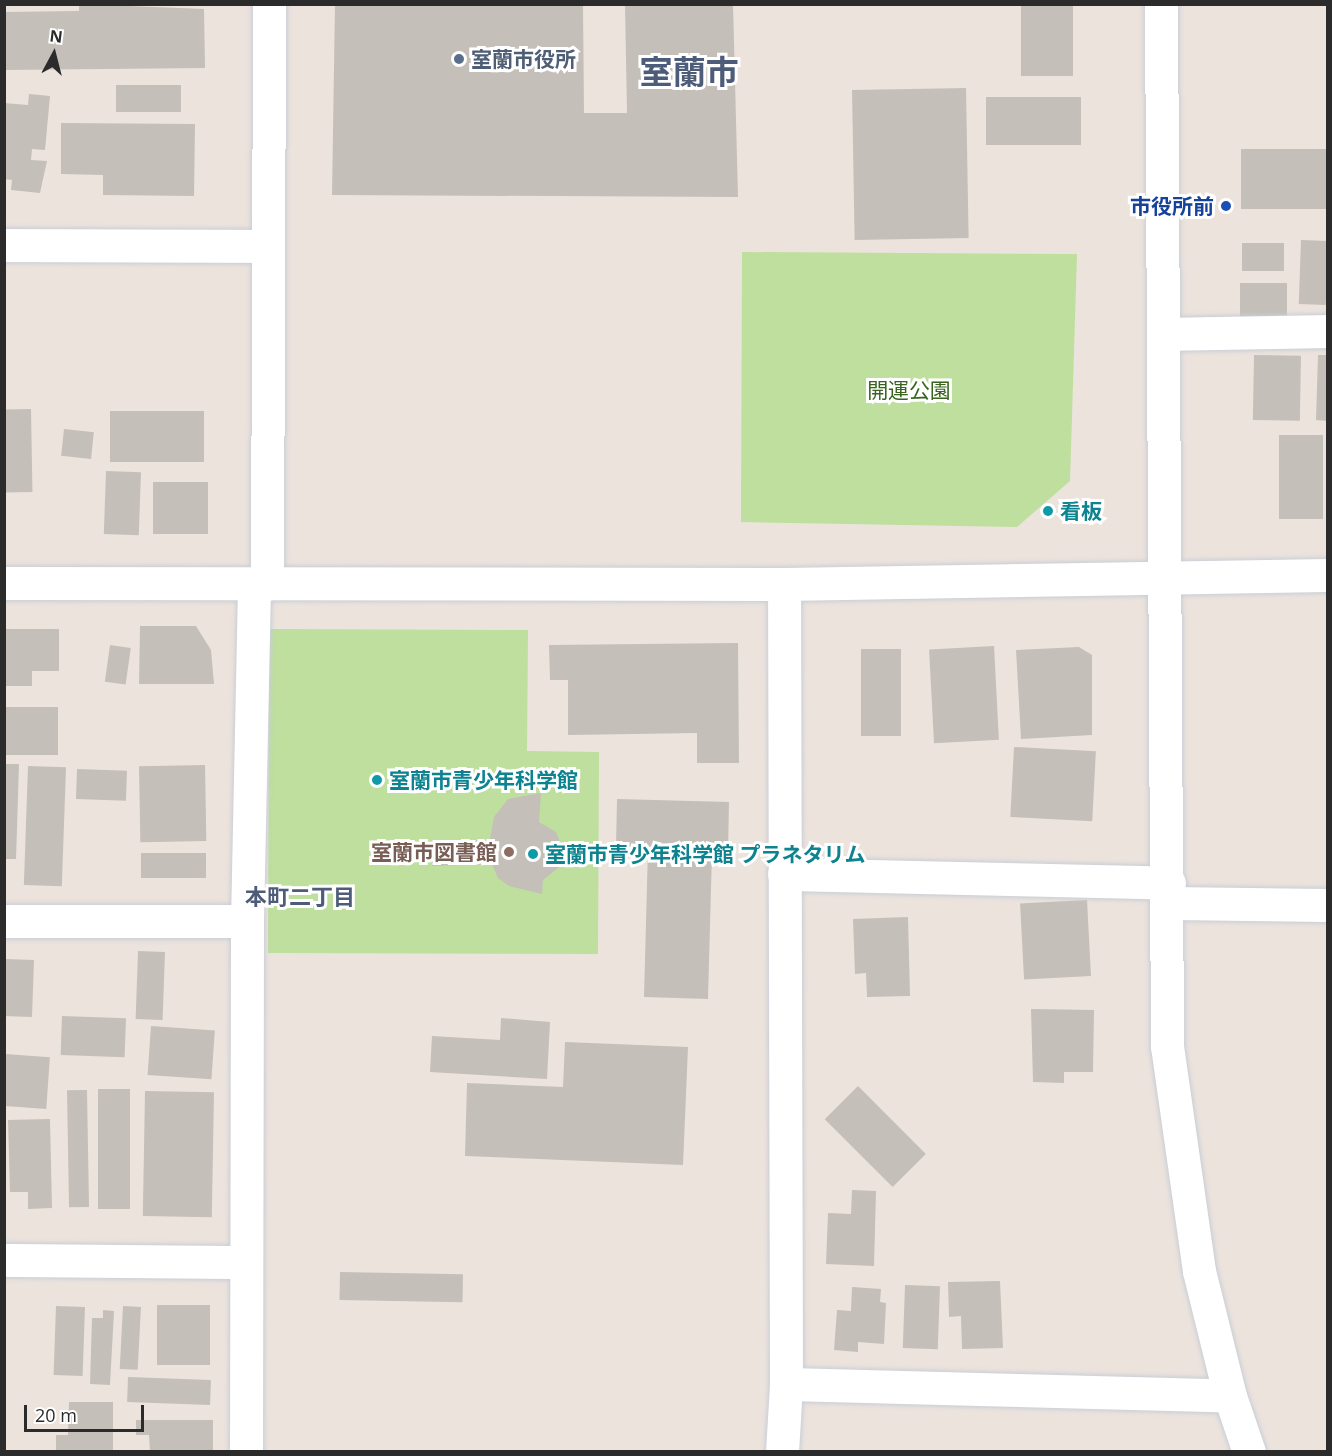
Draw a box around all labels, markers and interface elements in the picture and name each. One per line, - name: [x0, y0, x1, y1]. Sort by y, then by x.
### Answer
- north arrow: [24, 24, 84, 84]
- text: N: [48, 24, 64, 48]
- place label: 室蘭市役所: [471, 46, 576, 72]
- marker: 室蘭市役所: [452, 52, 466, 66]
- district label: 室蘭市: [640, 52, 738, 92]
- place label: 市役所前: [1130, 193, 1214, 219]
- marker: 市役所前: [1219, 199, 1233, 213]
- park label: 開運公園: [867, 377, 951, 403]
- place label: 看板: [1060, 498, 1102, 524]
- marker: 看板: [1041, 504, 1055, 518]
- place label: 室蘭市青少年科学館: [389, 767, 578, 793]
- marker: 室蘭市青少年科学館: [370, 773, 384, 787]
- place label: 室蘭市図書館: [371, 839, 497, 865]
- place label: 室蘭市青少年科学館 プラネタリム: [545, 841, 865, 867]
- marker: 室蘭市図書館: [502, 845, 516, 859]
- marker: 室蘭市青少年科学館 プラネタリム: [526, 847, 540, 861]
- district label: 本町二丁目: [245, 884, 355, 910]
- scale bar: [27, 1393, 147, 1431]
- text: 20 m: [35, 1403, 77, 1427]

